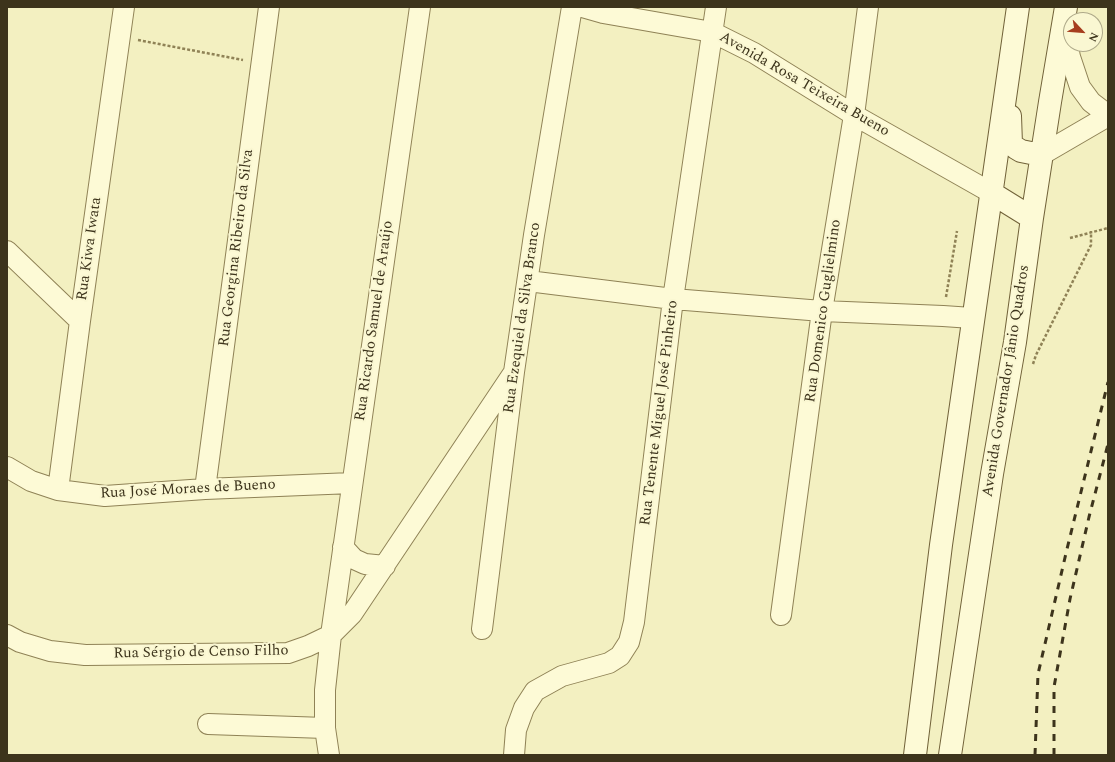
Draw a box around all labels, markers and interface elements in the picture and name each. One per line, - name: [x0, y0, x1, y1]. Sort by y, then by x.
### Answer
- north arrow: [1063, 12, 1103, 52]
- street label: Avenida Rosa Teixeira Bueno: [716, 29, 892, 141]
- text: N: [1084, 29, 1103, 45]
- street label: Rua Georgina Ribeiro da Silva: [216, 148, 258, 348]
- street label: Rua Kiwa Iwata: [74, 196, 106, 302]
- street label: Rua Domenico Guglielmino: [802, 218, 846, 404]
- street label: Rua Ricardo Samuel de Araújo: [352, 220, 398, 422]
- street label: Rua Ezequiel da Silva Branco: [501, 221, 545, 415]
- street label: Avenida Governador Jânio Quadros: [980, 264, 1034, 498]
- street label: Rua Tenente Miguel José Pinheiro: [637, 299, 683, 527]
- street label: Rua José Moraes de Bueno: [100, 476, 276, 504]
- street label: Rua Sérgio de Censo Filho: [113, 642, 289, 664]

